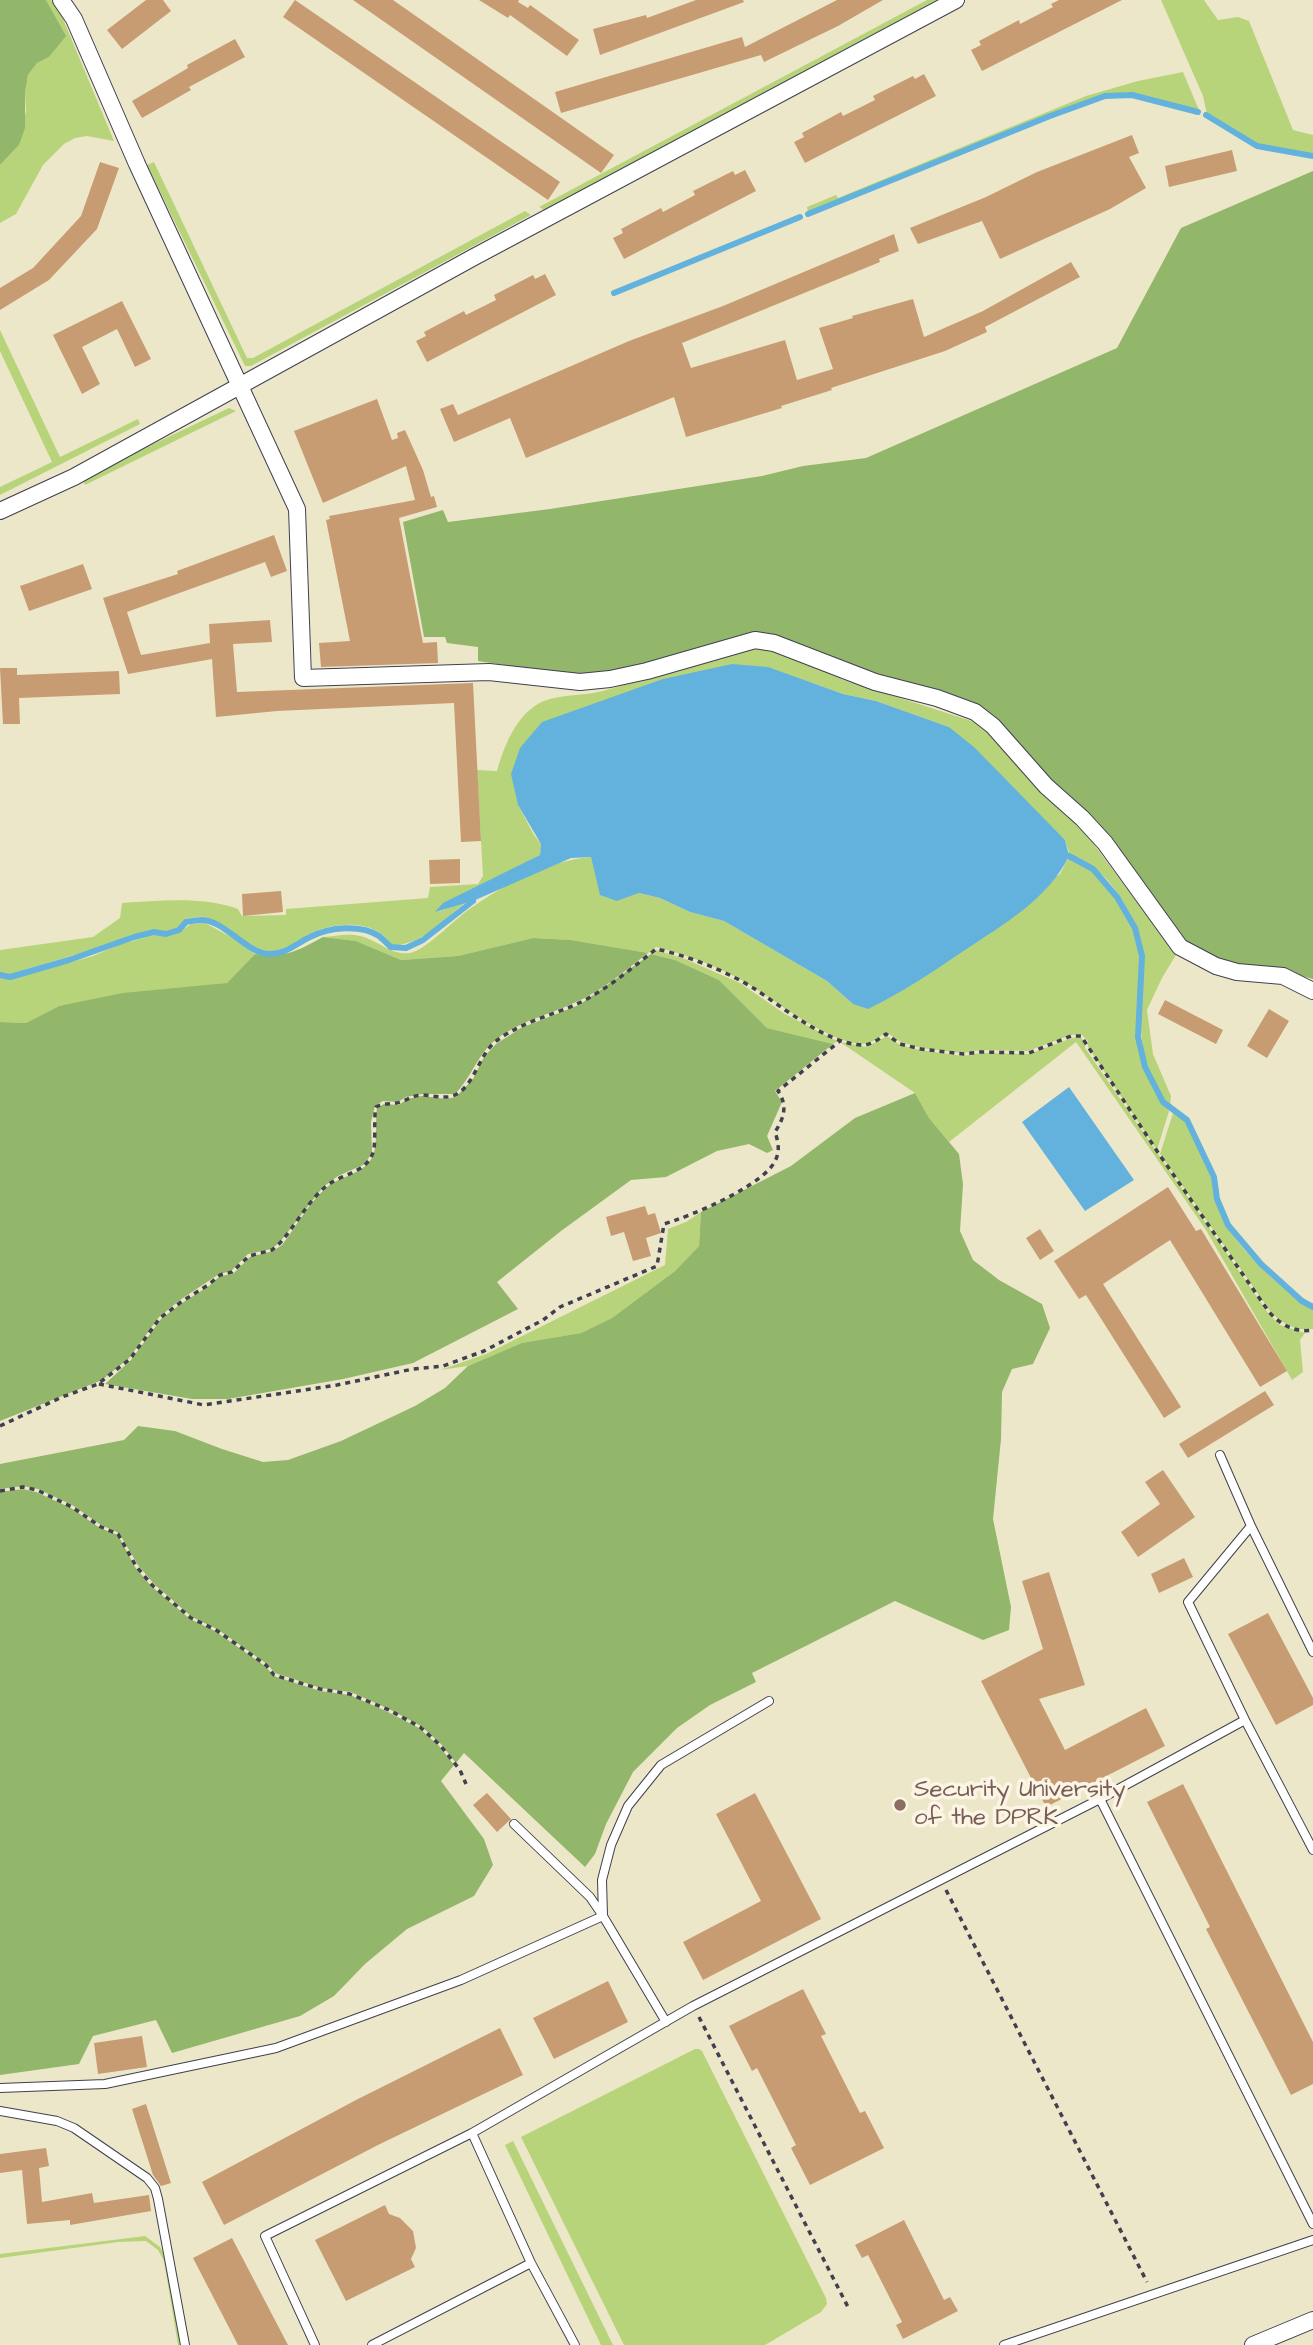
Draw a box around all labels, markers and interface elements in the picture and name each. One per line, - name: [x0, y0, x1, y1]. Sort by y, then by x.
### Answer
- place label: Security University of the DPRK: [914, 1777, 1125, 1833]
- marker: Security University of the DPRK: [892, 1797, 908, 1813]

